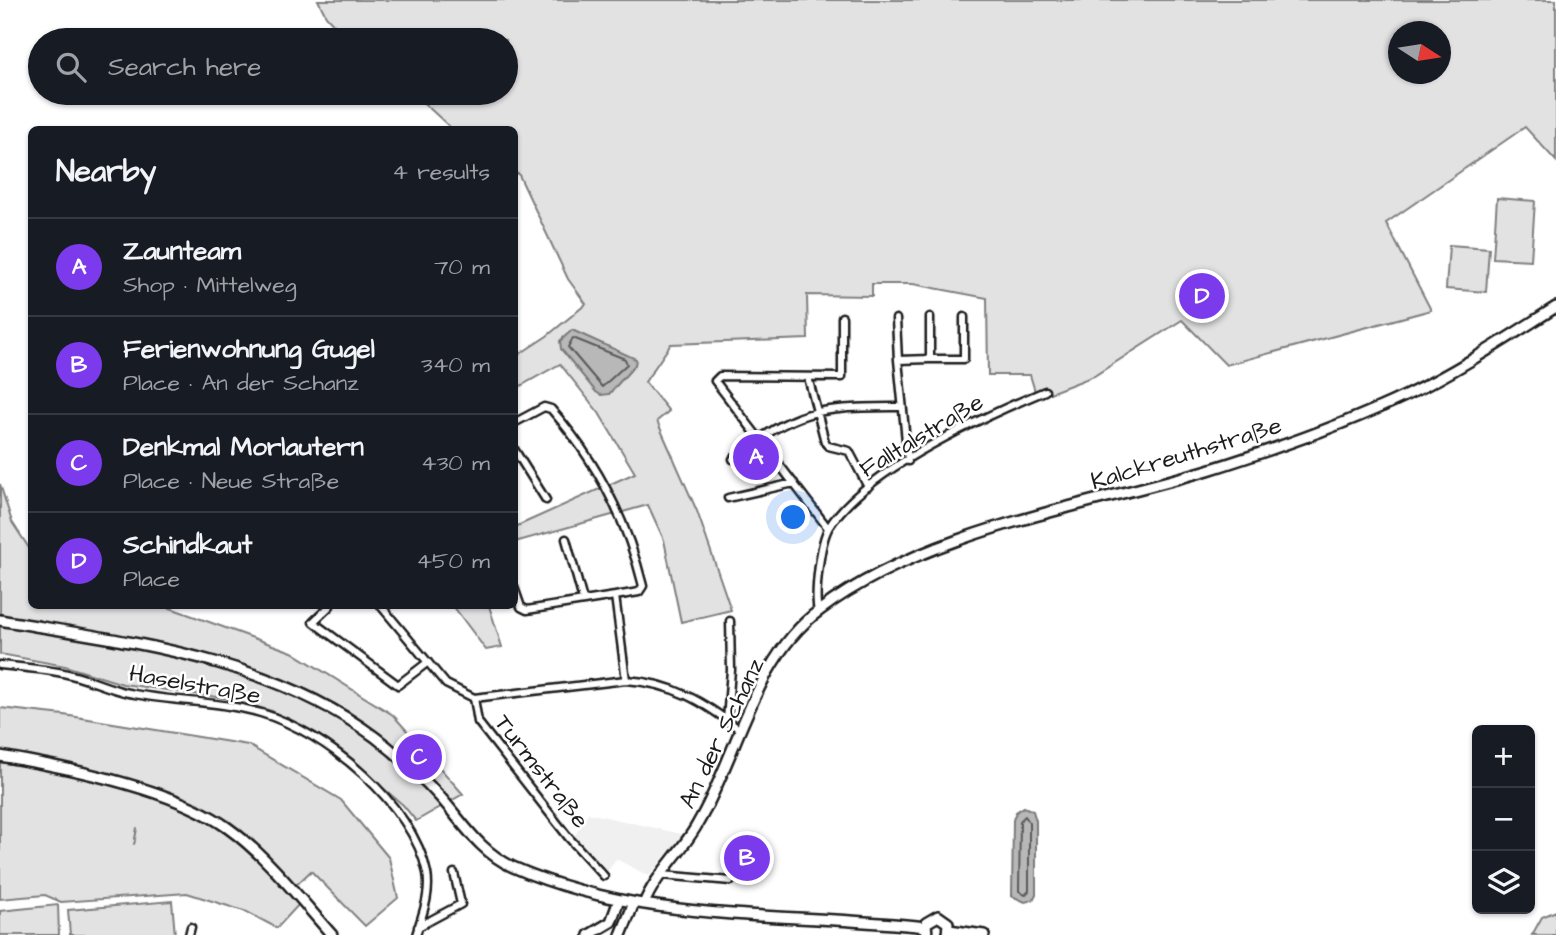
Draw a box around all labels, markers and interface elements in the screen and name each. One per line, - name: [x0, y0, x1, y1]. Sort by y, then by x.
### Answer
- north arrow: [1388, 21, 1451, 84]
- search box: [28, 28, 518, 105]
- icon: search: [52, 48, 90, 86]
- text: Search here: [108, 49, 261, 85]
- text: Nearby: [56, 151, 156, 193]
- text: 4 results: [392, 156, 490, 188]
- text: Zaunteam: [123, 233, 241, 269]
- text: A: [72, 251, 86, 283]
- text: 70 m: [434, 251, 490, 283]
- text: Shop · Mittelweg: [123, 269, 297, 301]
- pin: D: [1179, 270, 1225, 322]
- text: Ferienwohnung Gugel: [123, 331, 375, 367]
- text: B: [71, 349, 87, 381]
- text: 340 m: [421, 349, 490, 381]
- text: Place · An der Schanz: [123, 367, 359, 399]
- street label: Falltalstraße: [853, 385, 990, 486]
- street label: Kalckreuthstraße: [1087, 409, 1286, 499]
- text: Denkmal Morlautern: [123, 429, 364, 465]
- pin: A: [733, 431, 779, 483]
- text: C: [71, 447, 87, 479]
- text: 430 m: [421, 447, 490, 479]
- text: Place · Neue Straße: [123, 465, 339, 497]
- your location: [776, 500, 810, 534]
- text: Schindkaut: [123, 527, 252, 563]
- text: D: [72, 545, 86, 577]
- text: 450 m: [416, 545, 490, 577]
- text: Place: [123, 563, 180, 595]
- street label: An der Schanz: [671, 652, 773, 814]
- street label: Haselstraße: [126, 657, 263, 713]
- street label: Turmstraße: [486, 707, 597, 836]
- map controls: [1472, 725, 1535, 914]
- button: +: [1472, 725, 1535, 788]
- pin: C: [396, 731, 442, 783]
- button: −: [1472, 788, 1535, 851]
- pin: B: [724, 832, 770, 884]
- button: layers: [1472, 851, 1535, 914]

